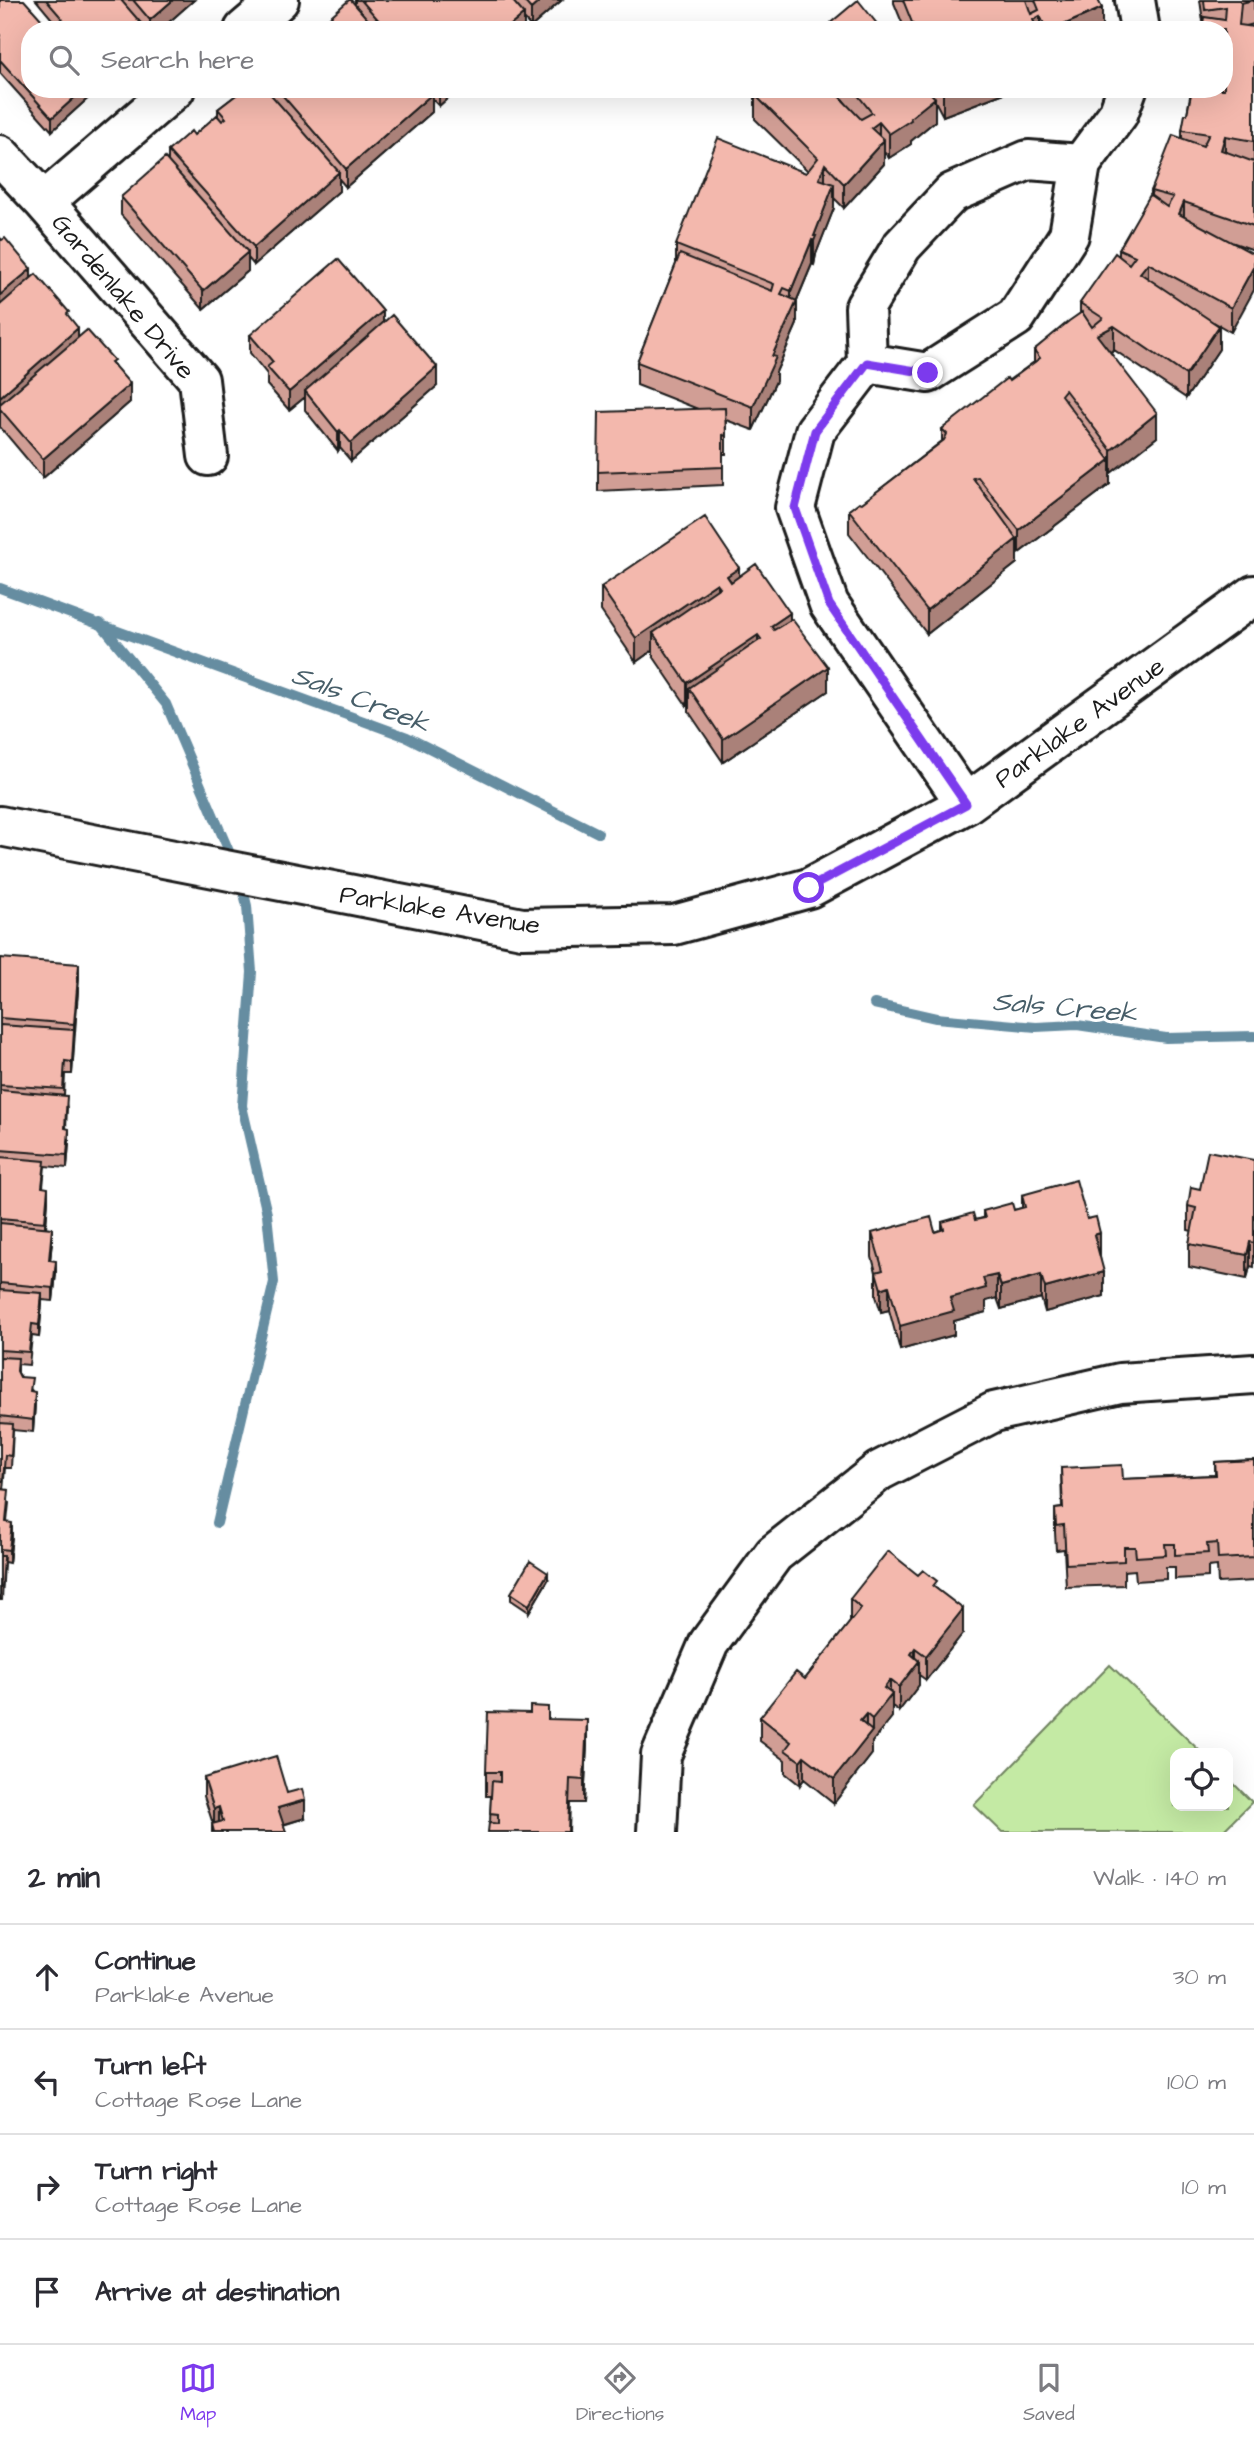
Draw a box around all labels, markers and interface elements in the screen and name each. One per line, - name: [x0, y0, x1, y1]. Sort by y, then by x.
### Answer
- search box: [21, 21, 1233, 98]
- icon: search: [45, 41, 83, 79]
- text: Search here: [101, 42, 254, 78]
- street label: Gardenlake Drive: [43, 206, 203, 387]
- route end: [912, 357, 943, 388]
- street label: Parklake Avenue: [987, 649, 1172, 797]
- water label: Sals Creek: [286, 655, 436, 744]
- route start: [793, 872, 824, 903]
- street label: Parklake Avenue: [337, 876, 543, 944]
- water label: Sals Creek: [991, 982, 1139, 1033]
- map controls: [1170, 1748, 1233, 1811]
- button: locate: [1170, 1748, 1233, 1811]
- text: 2 min: [28, 1857, 100, 1899]
- text: Walk · 140 m: [1093, 1862, 1226, 1894]
- text: Continue: [95, 1943, 196, 1979]
- icon: ahead: [28, 1958, 66, 1996]
- text: 30 m: [1173, 1961, 1226, 1993]
- text: Parklake Avenue: [95, 1979, 274, 2011]
- text: Turn left: [95, 2048, 206, 2084]
- icon: left: [28, 2063, 66, 2101]
- text: 100 m: [1167, 2066, 1226, 2098]
- text: Cottage Rose Lane: [95, 2084, 302, 2116]
- text: Turn right: [95, 2153, 217, 2189]
- icon: right: [28, 2168, 66, 2206]
- text: 10 m: [1181, 2171, 1226, 2203]
- text: Cottage Rose Lane: [95, 2189, 302, 2221]
- icon: arrive: [28, 2273, 66, 2311]
- text: Arrive at destination: [95, 2274, 340, 2310]
- tab: Map: [179, 2359, 217, 2428]
- tab: Directions: [576, 2359, 664, 2428]
- tab: Saved: [1023, 2359, 1075, 2428]

